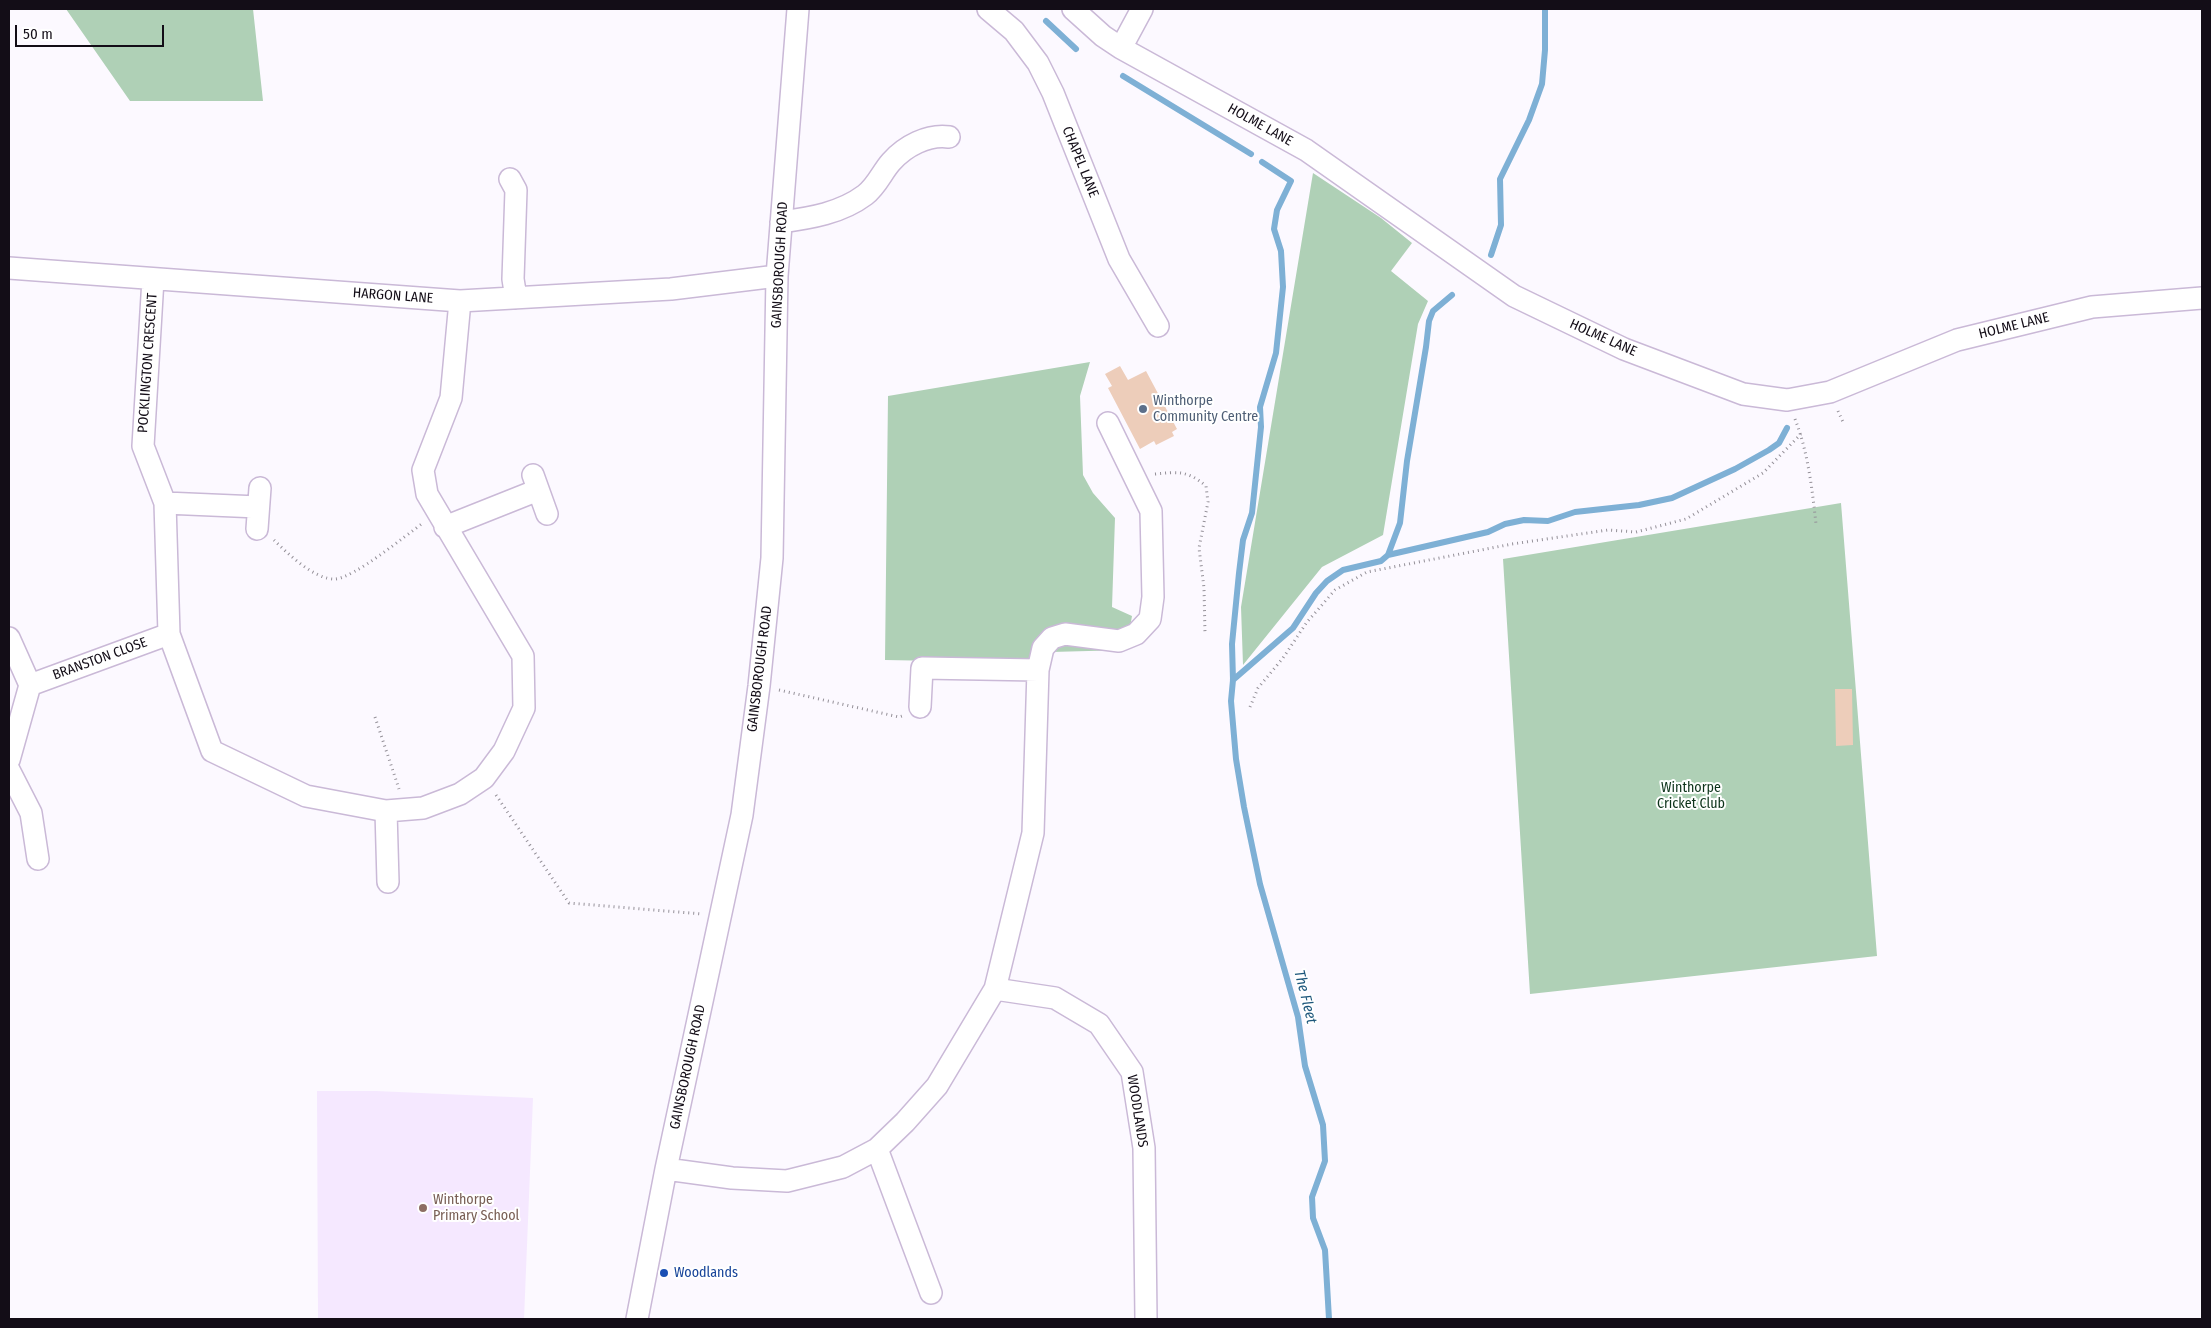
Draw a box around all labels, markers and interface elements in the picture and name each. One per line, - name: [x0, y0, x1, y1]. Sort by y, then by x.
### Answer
- scale bar: [18, 15, 166, 47]
- text: 50 m: [23, 25, 53, 43]
- street label: HOLME LANE: [1225, 100, 1295, 150]
- street label: CHAPEL LANE: [1058, 124, 1102, 200]
- street label: GAINSBOROUGH ROAD: [768, 201, 792, 329]
- street label: HARGON LANE: [352, 285, 434, 307]
- street label: POCKLINGTON CRESCENT: [135, 293, 161, 433]
- street label: HOLME LANE: [1977, 309, 2051, 343]
- street label: HOLME LANE: [1567, 316, 1639, 360]
- place label: Winthorpe Community Centre: [1153, 393, 1258, 426]
- marker: Winthorpe Community Centre: [1137, 403, 1149, 415]
- street label: GAINSBOROUGH ROAD: [744, 605, 776, 733]
- street label: BRANSTON CLOSE: [50, 634, 150, 684]
- park label: Winthorpe Cricket Club: [1657, 780, 1725, 812]
- water label: The Fleet: [1290, 968, 1320, 1026]
- street label: GAINSBOROUGH ROAD: [667, 1003, 709, 1131]
- street label: WOODLANDS: [1123, 1073, 1151, 1149]
- place label: Winthorpe Primary School: [433, 1192, 519, 1224]
- marker: Winthorpe Primary School: [417, 1202, 429, 1214]
- place label: Woodlands: [674, 1265, 738, 1281]
- marker: Woodlands: [658, 1267, 670, 1279]

